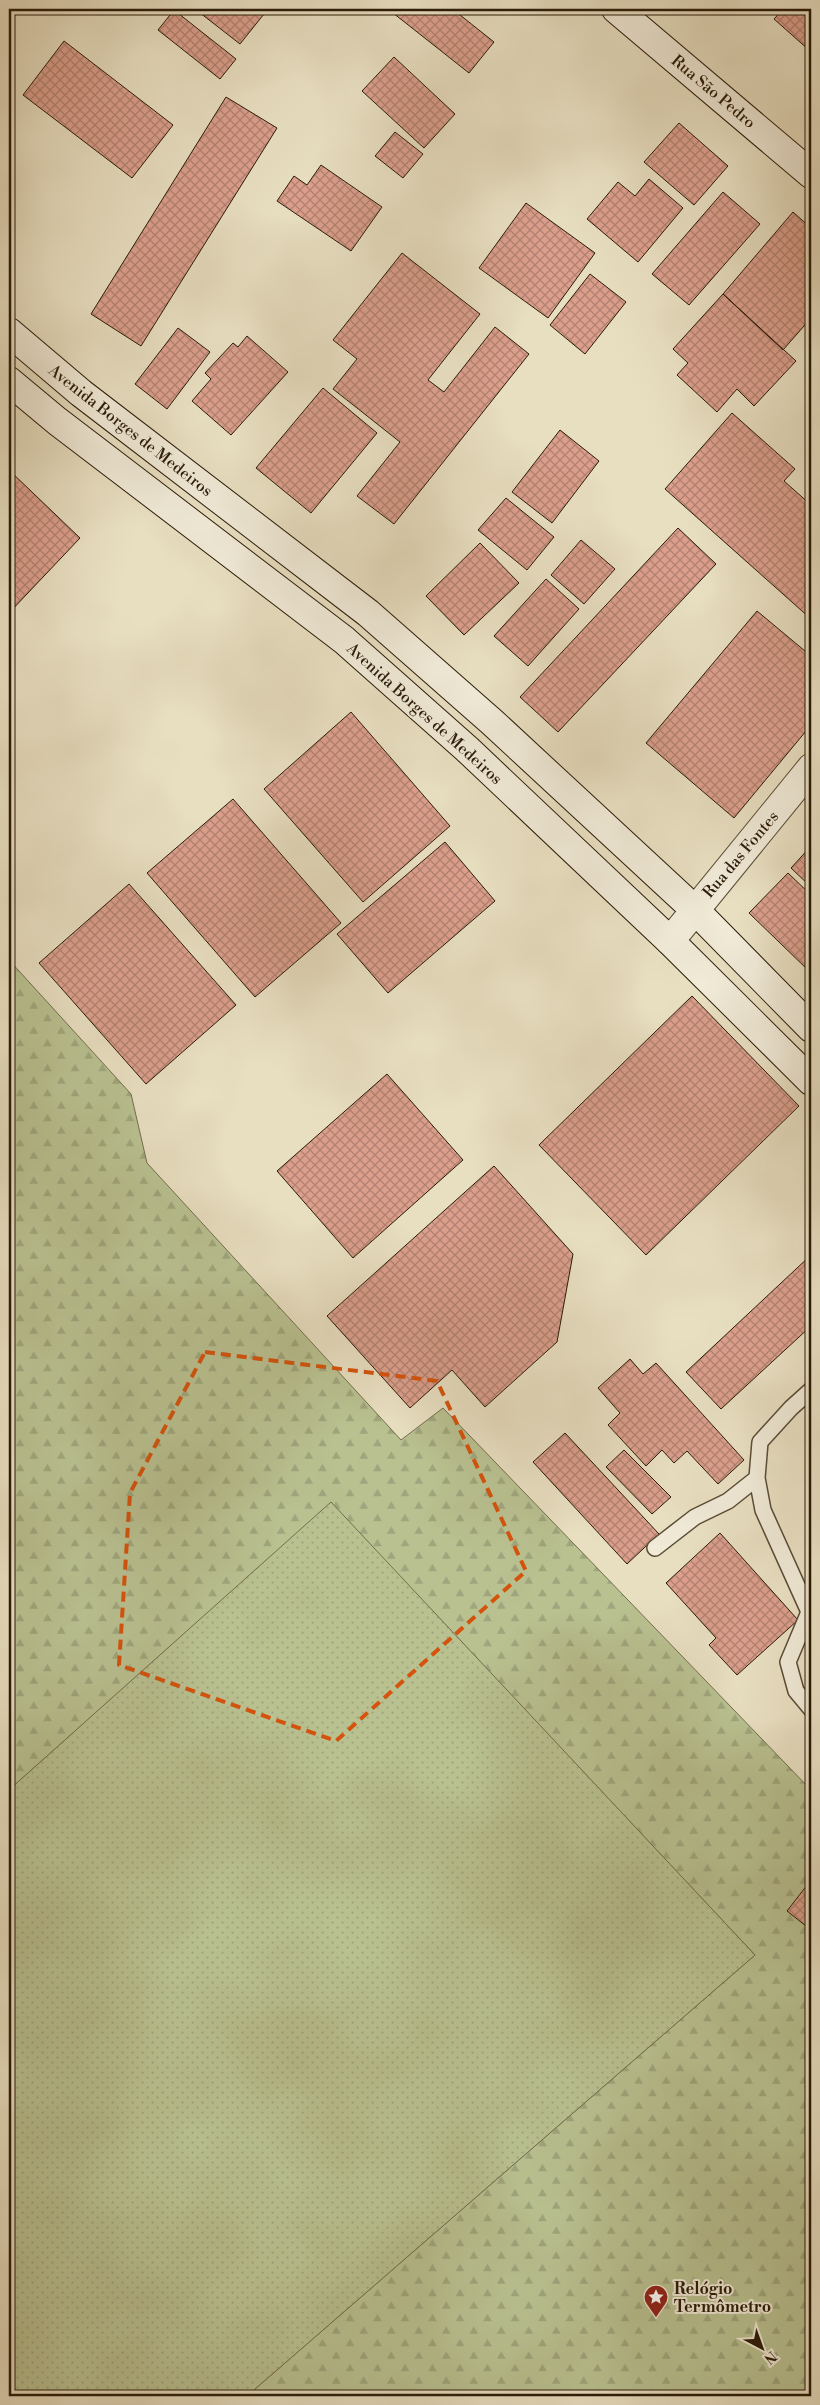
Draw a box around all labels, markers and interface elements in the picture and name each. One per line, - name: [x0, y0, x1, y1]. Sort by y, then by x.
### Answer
- street label: Rua São Pedro: [667, 51, 760, 133]
- street label: Avenida Borges de Medeiros: [44, 360, 216, 501]
- street label: Avenida Borges de Medeiros: [342, 638, 506, 789]
- street label: Rua das Fontes: [699, 807, 783, 902]
- place label: Relógio Termômetro: [674, 2279, 771, 2317]
- place icon: Relógio Termômetro: [643, 2284, 669, 2318]
- north arrow: [738, 2322, 788, 2372]
- text: N: [760, 2347, 780, 2367]

